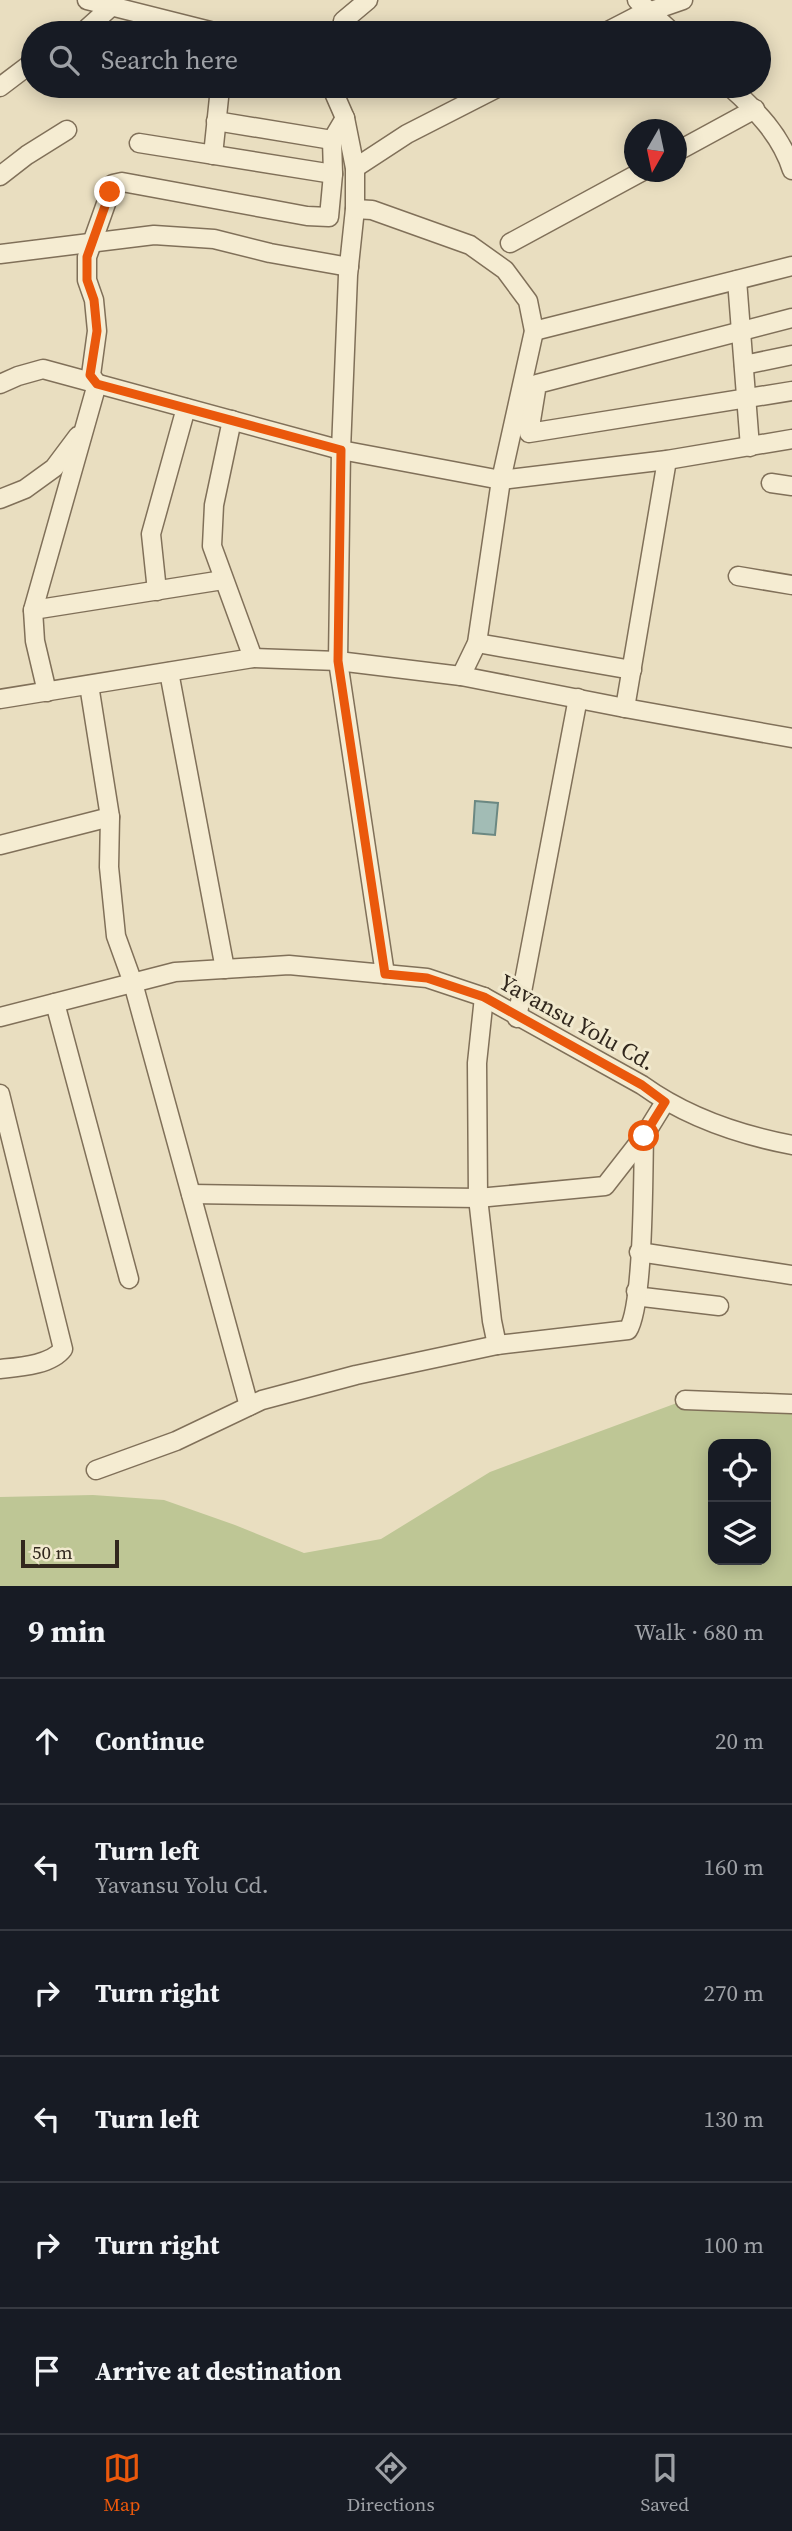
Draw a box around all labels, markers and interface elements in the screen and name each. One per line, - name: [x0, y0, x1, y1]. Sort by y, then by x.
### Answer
- search box: [21, 21, 771, 98]
- icon: search: [45, 41, 83, 79]
- text: Search here: [101, 42, 238, 78]
- north arrow: [624, 119, 687, 182]
- route end: [94, 176, 125, 207]
- street label: Yavansu Yolu Cd.: [493, 966, 661, 1078]
- route start: [628, 1120, 659, 1151]
- map controls: [708, 1439, 771, 1565]
- button: locate: [708, 1439, 771, 1502]
- button: layers: [708, 1502, 771, 1565]
- scale bar: [21, 1537, 119, 1569]
- text: 50 m: [32, 1539, 73, 1565]
- text: 9 min: [28, 1611, 106, 1652]
- text: Walk · 680 m: [634, 1616, 764, 1648]
- icon: ahead: [28, 1722, 66, 1760]
- text: Continue: [95, 1723, 204, 1759]
- text: 20 m: [715, 1725, 764, 1757]
- text: Turn left: [95, 1833, 199, 1869]
- icon: left: [28, 1848, 66, 1886]
- text: 160 m: [703, 1851, 764, 1883]
- text: Yavansu Yolu Cd.: [95, 1869, 269, 1901]
- icon: right: [28, 1974, 66, 2012]
- text: Turn right: [95, 1975, 219, 2011]
- text: 270 m: [703, 1977, 764, 2009]
- icon: left: [28, 2100, 66, 2138]
- text: Turn left: [95, 2101, 199, 2137]
- text: 130 m: [703, 2103, 764, 2135]
- icon: right: [28, 2226, 66, 2264]
- text: Turn right: [95, 2227, 219, 2263]
- text: 100 m: [703, 2229, 764, 2261]
- icon: arrive: [28, 2352, 66, 2390]
- text: Arrive at destination: [95, 2353, 342, 2389]
- tab: Map: [103, 2449, 141, 2517]
- tab: Directions: [347, 2449, 435, 2517]
- tab: Saved: [640, 2449, 689, 2517]

